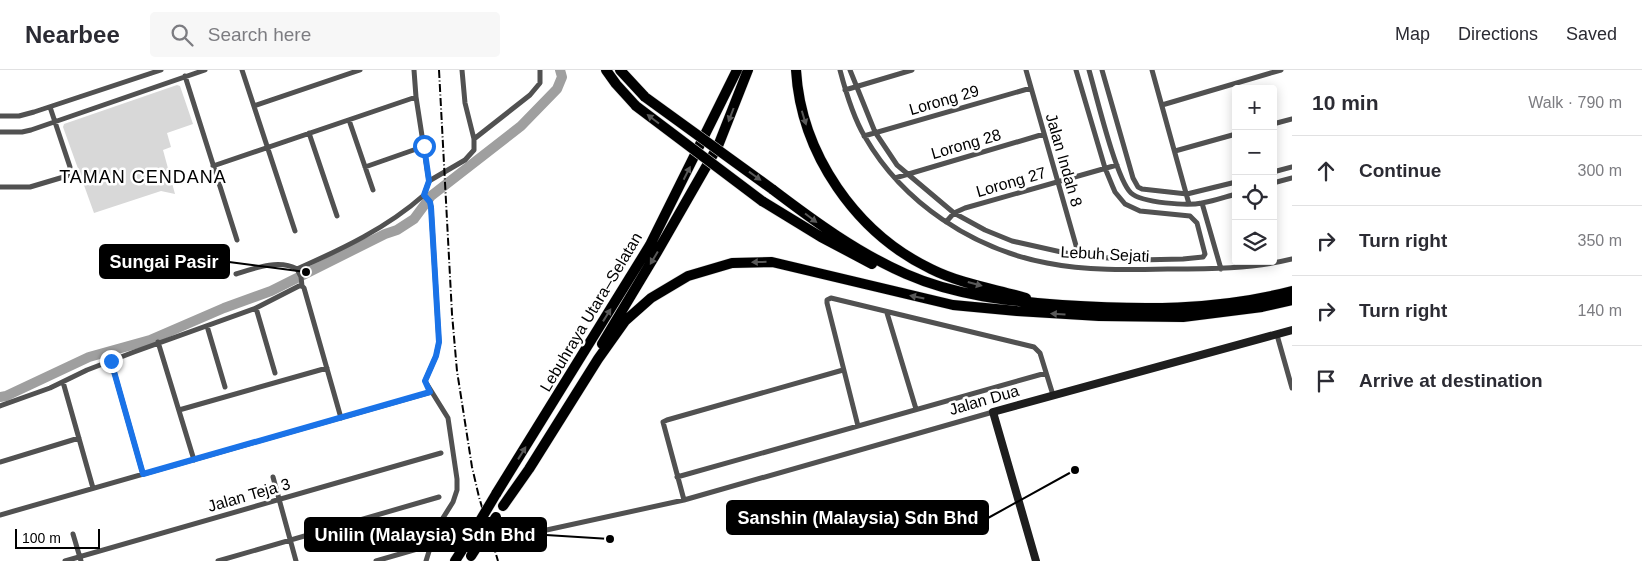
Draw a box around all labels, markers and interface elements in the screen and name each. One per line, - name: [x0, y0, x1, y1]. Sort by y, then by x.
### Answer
- search box: [150, 12, 500, 57]
- text: Nearbee: [25, 21, 120, 48]
- icon: search: [168, 21, 196, 49]
- text: Search here: [208, 24, 311, 45]
- text: Map: [1395, 24, 1430, 44]
- text: Directions: [1458, 24, 1538, 44]
- text: Saved: [1566, 24, 1617, 44]
- street label: Lorong 29: [907, 82, 981, 118]
- map controls: [1232, 85, 1277, 265]
- button: +: [1232, 85, 1277, 130]
- text: 10 min: [1312, 91, 1379, 114]
- text: Walk · 790 m: [1528, 94, 1622, 111]
- one-way arrow: [727, 108, 734, 123]
- one-way arrow: [801, 110, 809, 125]
- street label: Jalan Indah 8: [1043, 111, 1085, 209]
- one-way arrow: [647, 113, 660, 124]
- street label: Lorong 28: [929, 126, 1003, 162]
- button: −: [1232, 130, 1277, 175]
- route start: [413, 135, 436, 158]
- icon: ahead: [1312, 157, 1340, 185]
- text: Continue: [1359, 160, 1441, 181]
- text: 300 m: [1578, 162, 1622, 179]
- street label: Lorong 27: [974, 164, 1048, 200]
- one-way arrow: [683, 166, 691, 180]
- district label: TAMAN CENDANA: [59, 167, 227, 187]
- one-way arrow: [748, 171, 761, 182]
- button: locate: [1232, 175, 1277, 220]
- one-way arrow: [804, 213, 818, 223]
- button: layers: [1232, 220, 1277, 265]
- icon: right: [1312, 227, 1340, 255]
- street label: Lebuhraya Utara–Selatan: [537, 229, 645, 395]
- text: Turn right: [1359, 230, 1447, 251]
- text: 350 m: [1578, 232, 1622, 249]
- street label: Lebuh Sejati: [1060, 243, 1150, 265]
- callout: Sungai Pasir: [100, 245, 229, 278]
- text: Sungai Pasir: [109, 252, 219, 272]
- one-way arrow: [649, 252, 658, 265]
- one-way arrow: [751, 258, 767, 266]
- one-way arrow: [968, 281, 983, 289]
- one-way arrow: [910, 293, 925, 301]
- icon: right: [1312, 297, 1340, 325]
- text: Turn right: [1359, 300, 1447, 321]
- text: 140 m: [1578, 302, 1622, 319]
- one-way arrow: [603, 308, 612, 321]
- one-way arrow: [1050, 309, 1066, 317]
- route end: [100, 350, 123, 373]
- icon: arrive: [1312, 367, 1340, 395]
- text: Arrive at destination: [1359, 370, 1543, 391]
- street label: Jalan Dua: [947, 382, 1021, 418]
- one-way arrow: [517, 446, 527, 459]
- street label: Jalan Teja 3: [206, 475, 292, 515]
- callout: Sanshin (Malaysia) Sdn Bhd: [727, 501, 988, 534]
- text: Sanshin (Malaysia) Sdn Bhd: [737, 508, 979, 528]
- callout: Unilin (Malaysia) Sdn Bhd: [305, 518, 546, 551]
- text: Unilin (Malaysia) Sdn Bhd: [314, 525, 536, 545]
- scale bar: [15, 526, 100, 549]
- text: 100 m: [22, 530, 61, 546]

